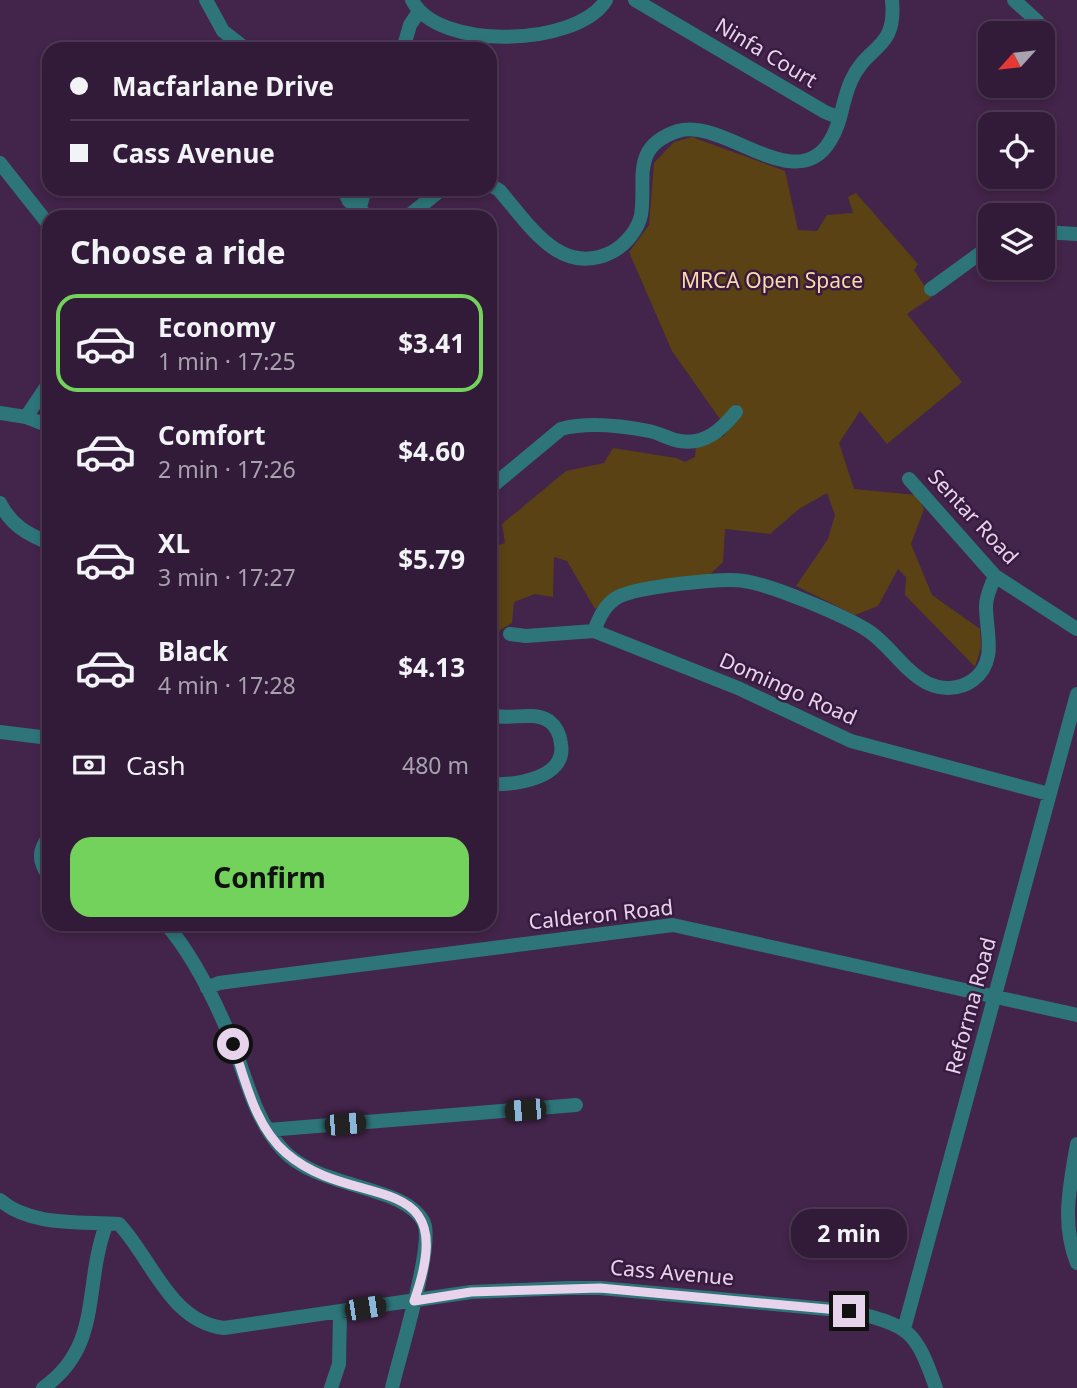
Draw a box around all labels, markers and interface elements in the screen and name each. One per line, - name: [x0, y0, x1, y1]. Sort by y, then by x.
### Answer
- street label: Ninfa Court: [710, 11, 823, 94]
- north arrow: [978, 21, 1055, 98]
- map controls: [978, 21, 1055, 280]
- text: Macfarlane Drive: [112, 68, 334, 104]
- button: locate: [978, 112, 1055, 189]
- text: Cass Avenue: [112, 135, 275, 171]
- button: layers: [978, 203, 1055, 280]
- text: Choose a ride: [70, 230, 286, 273]
- park label: MRCA Open Space: [681, 266, 863, 294]
- text: Economy: [158, 309, 276, 345]
- icon: car: [74, 312, 137, 375]
- text: $3.41: [398, 325, 465, 361]
- text: 1 min · 17:25: [158, 345, 296, 377]
- text: Comfort: [158, 417, 266, 453]
- icon: car: [74, 420, 137, 483]
- text: $4.60: [398, 433, 465, 469]
- text: 2 min · 17:26: [158, 453, 296, 485]
- street label: Sentar Road: [922, 463, 1025, 570]
- text: XL: [158, 525, 190, 561]
- icon: car: [74, 528, 137, 591]
- text: $5.79: [398, 541, 465, 577]
- text: 3 min · 17:27: [158, 561, 296, 593]
- text: Black: [158, 633, 228, 669]
- icon: car: [74, 636, 137, 699]
- street label: Domingo Road: [715, 645, 862, 731]
- text: $4.13: [398, 649, 465, 685]
- text: 4 min · 17:28: [158, 669, 296, 701]
- icon: cash: [70, 746, 108, 784]
- text: Cash: [126, 747, 186, 783]
- text: 480 m: [402, 749, 469, 781]
- button: Confirm: [70, 837, 469, 917]
- street label: Calderon Road: [527, 892, 675, 936]
- street label: Reforma Road: [938, 934, 1002, 1077]
- route start: [217, 1028, 249, 1060]
- car: [504, 1098, 547, 1122]
- car: [324, 1112, 367, 1136]
- callout: 2 min: [791, 1210, 907, 1258]
- text: 2 min: [817, 1217, 881, 1249]
- street label: Cass Avenue: [609, 1253, 735, 1291]
- car: [343, 1294, 388, 1322]
- route end: [833, 1295, 865, 1327]

